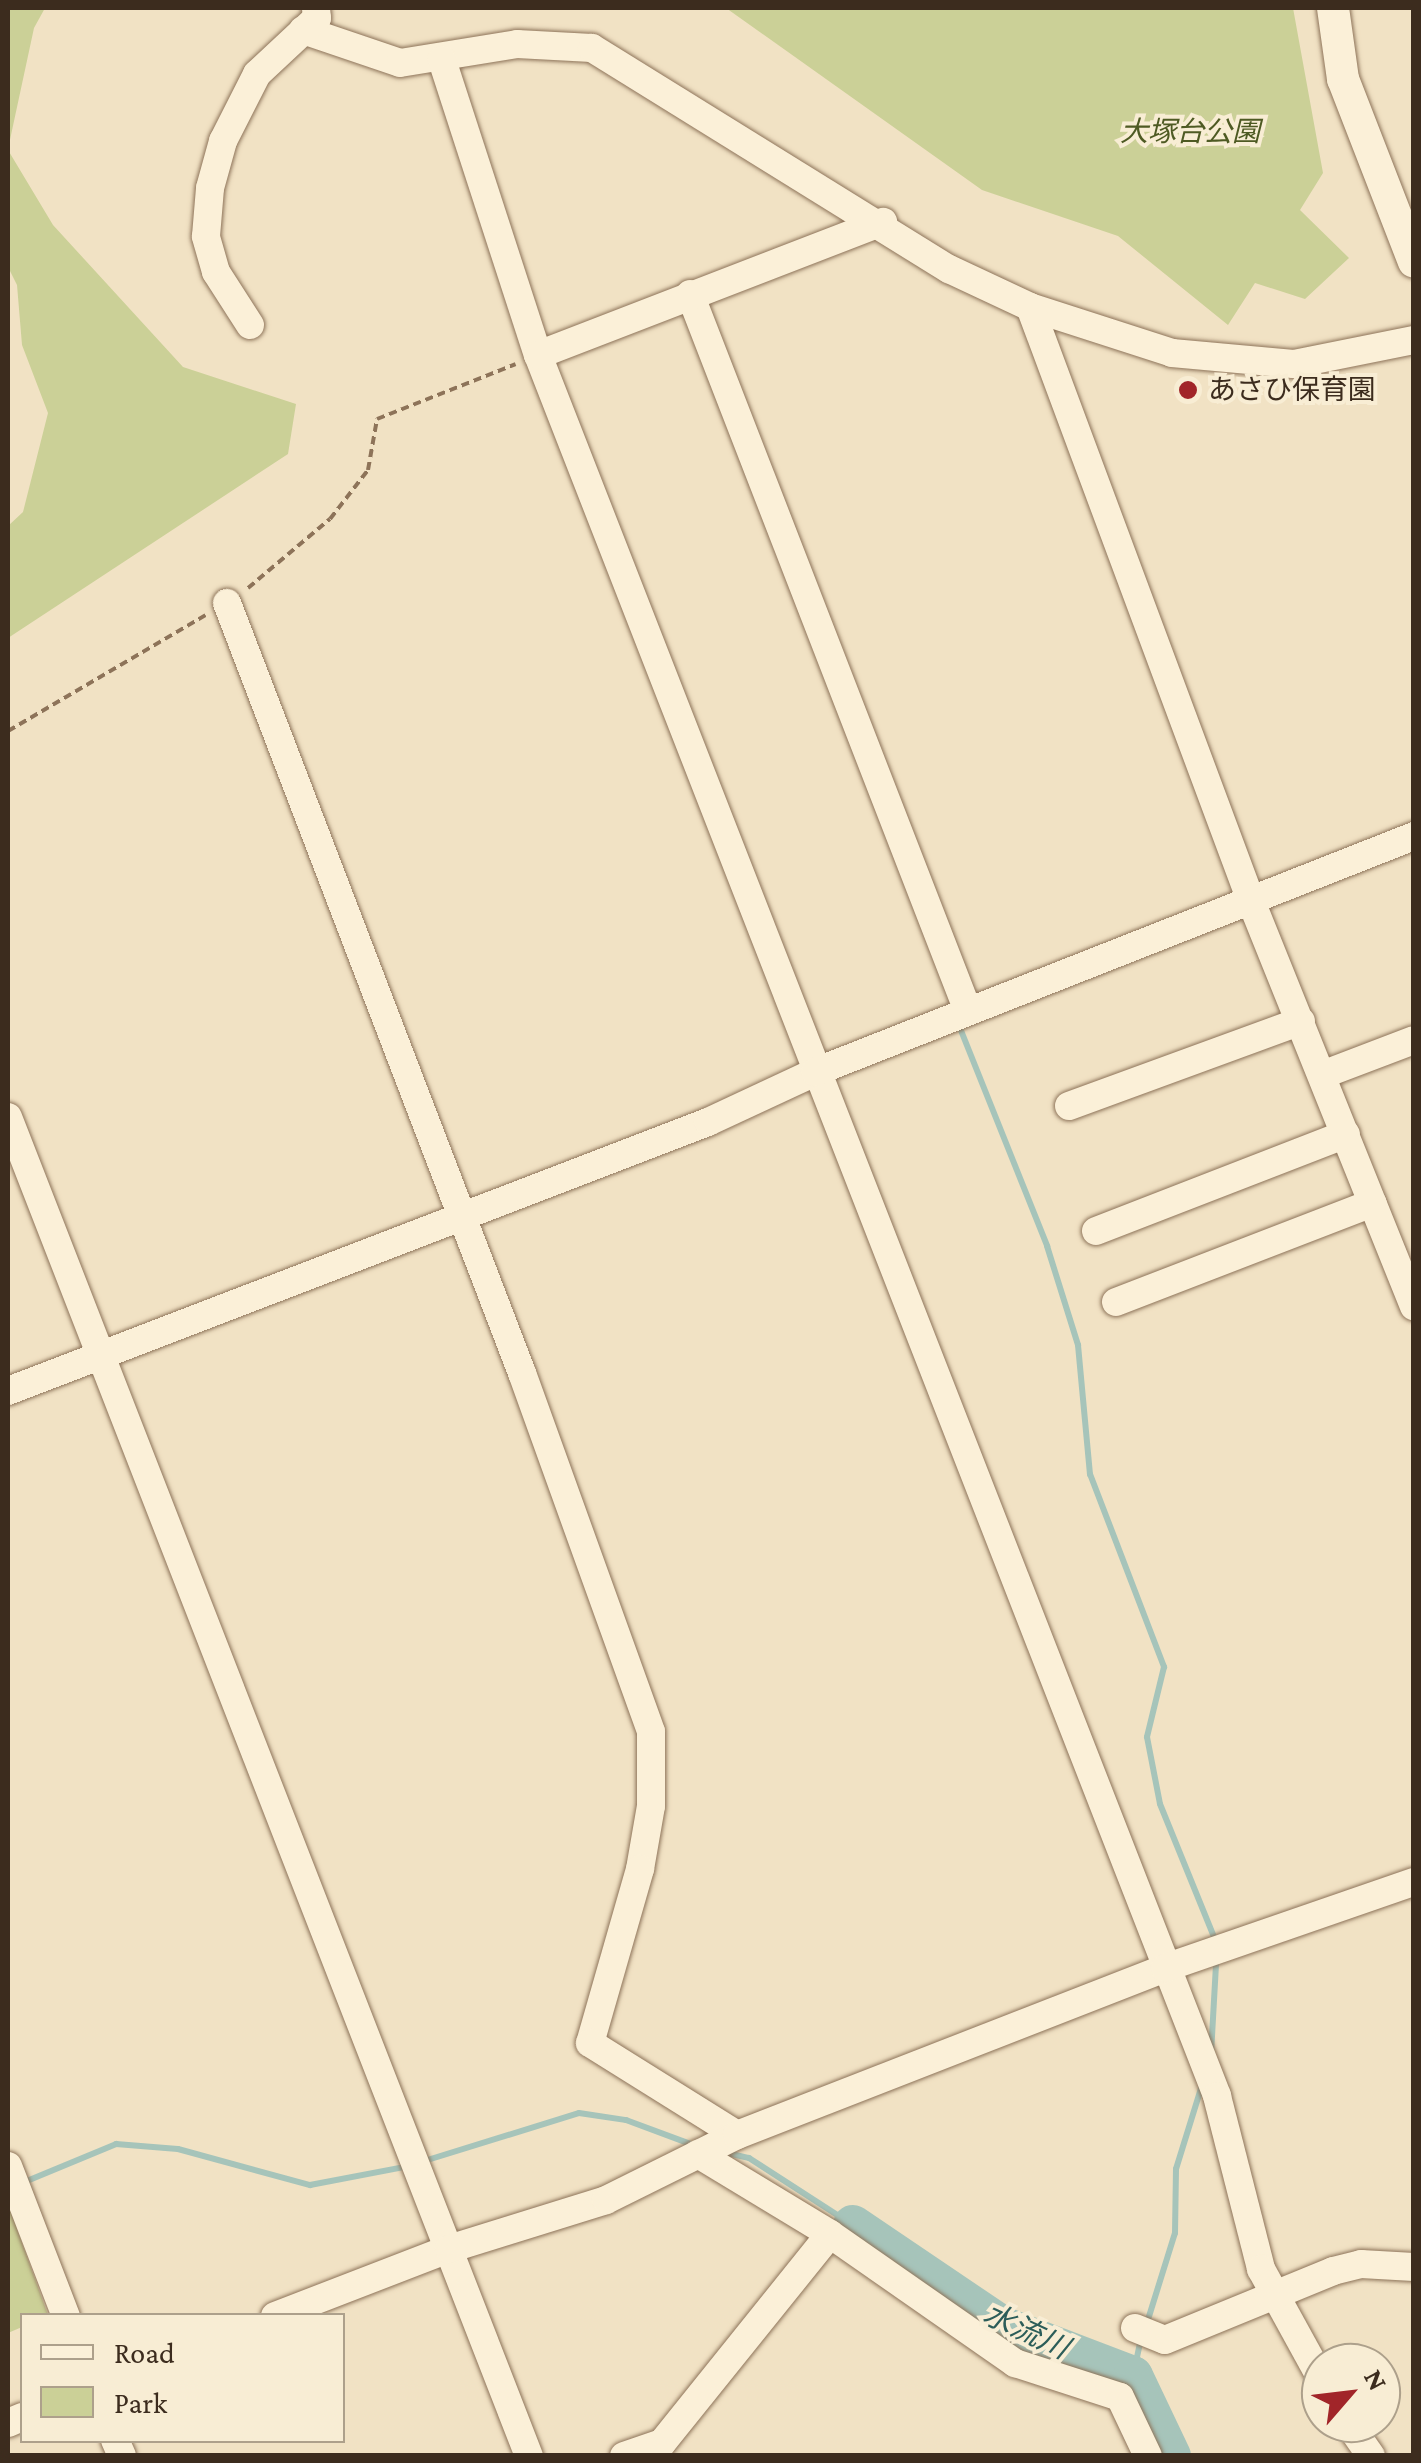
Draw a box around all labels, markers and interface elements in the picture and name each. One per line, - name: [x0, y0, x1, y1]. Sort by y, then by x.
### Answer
- park label: 大塚台公園: [1120, 115, 1260, 149]
- place label: あさひ保育園: [1208, 373, 1376, 407]
- marker: あさひ保育園: [1177, 379, 1199, 401]
- water label: 水流川: [978, 2296, 1074, 2366]
- legend: [20, 2313, 345, 2443]
- text: Road: [114, 2336, 175, 2369]
- north arrow: [1301, 2343, 1401, 2443]
- text: N: [1358, 2364, 1394, 2395]
- text: Park: [114, 2386, 167, 2419]

